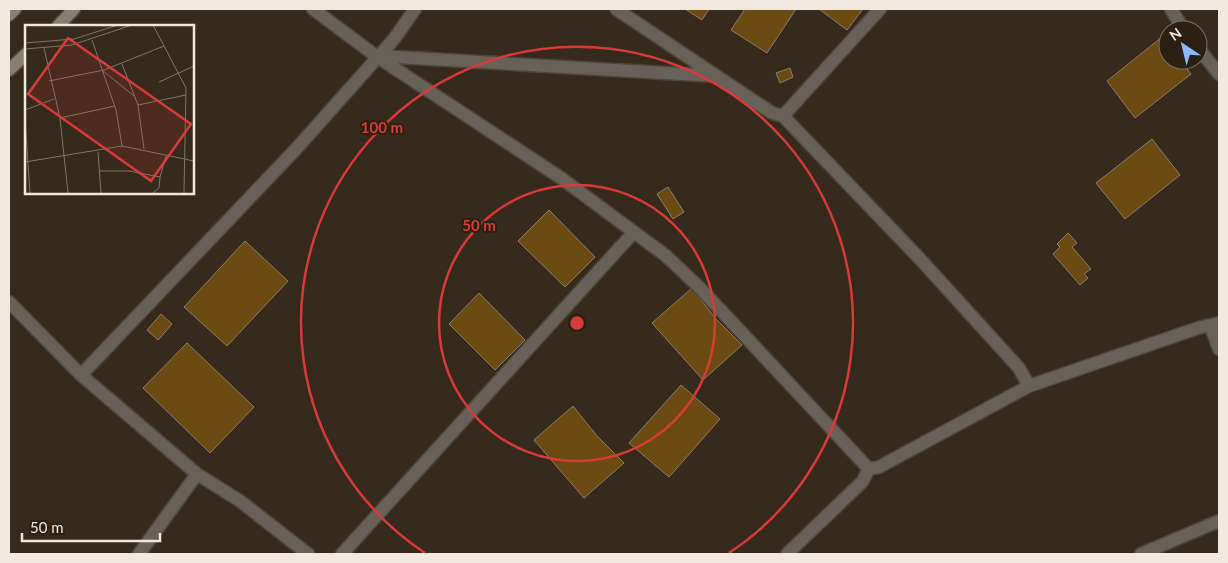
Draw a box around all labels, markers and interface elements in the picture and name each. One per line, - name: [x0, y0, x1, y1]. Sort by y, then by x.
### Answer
- north arrow: [1158, 20, 1208, 70]
- text: N: [1166, 24, 1185, 44]
- inset map: [25, 25, 194, 194]
- text: 100 m: [361, 118, 403, 136]
- text: 50 m: [462, 216, 496, 234]
- centre of rings: [568, 314, 586, 332]
- scale bar: [22, 510, 160, 542]
- text: 50 m: [30, 518, 64, 536]

